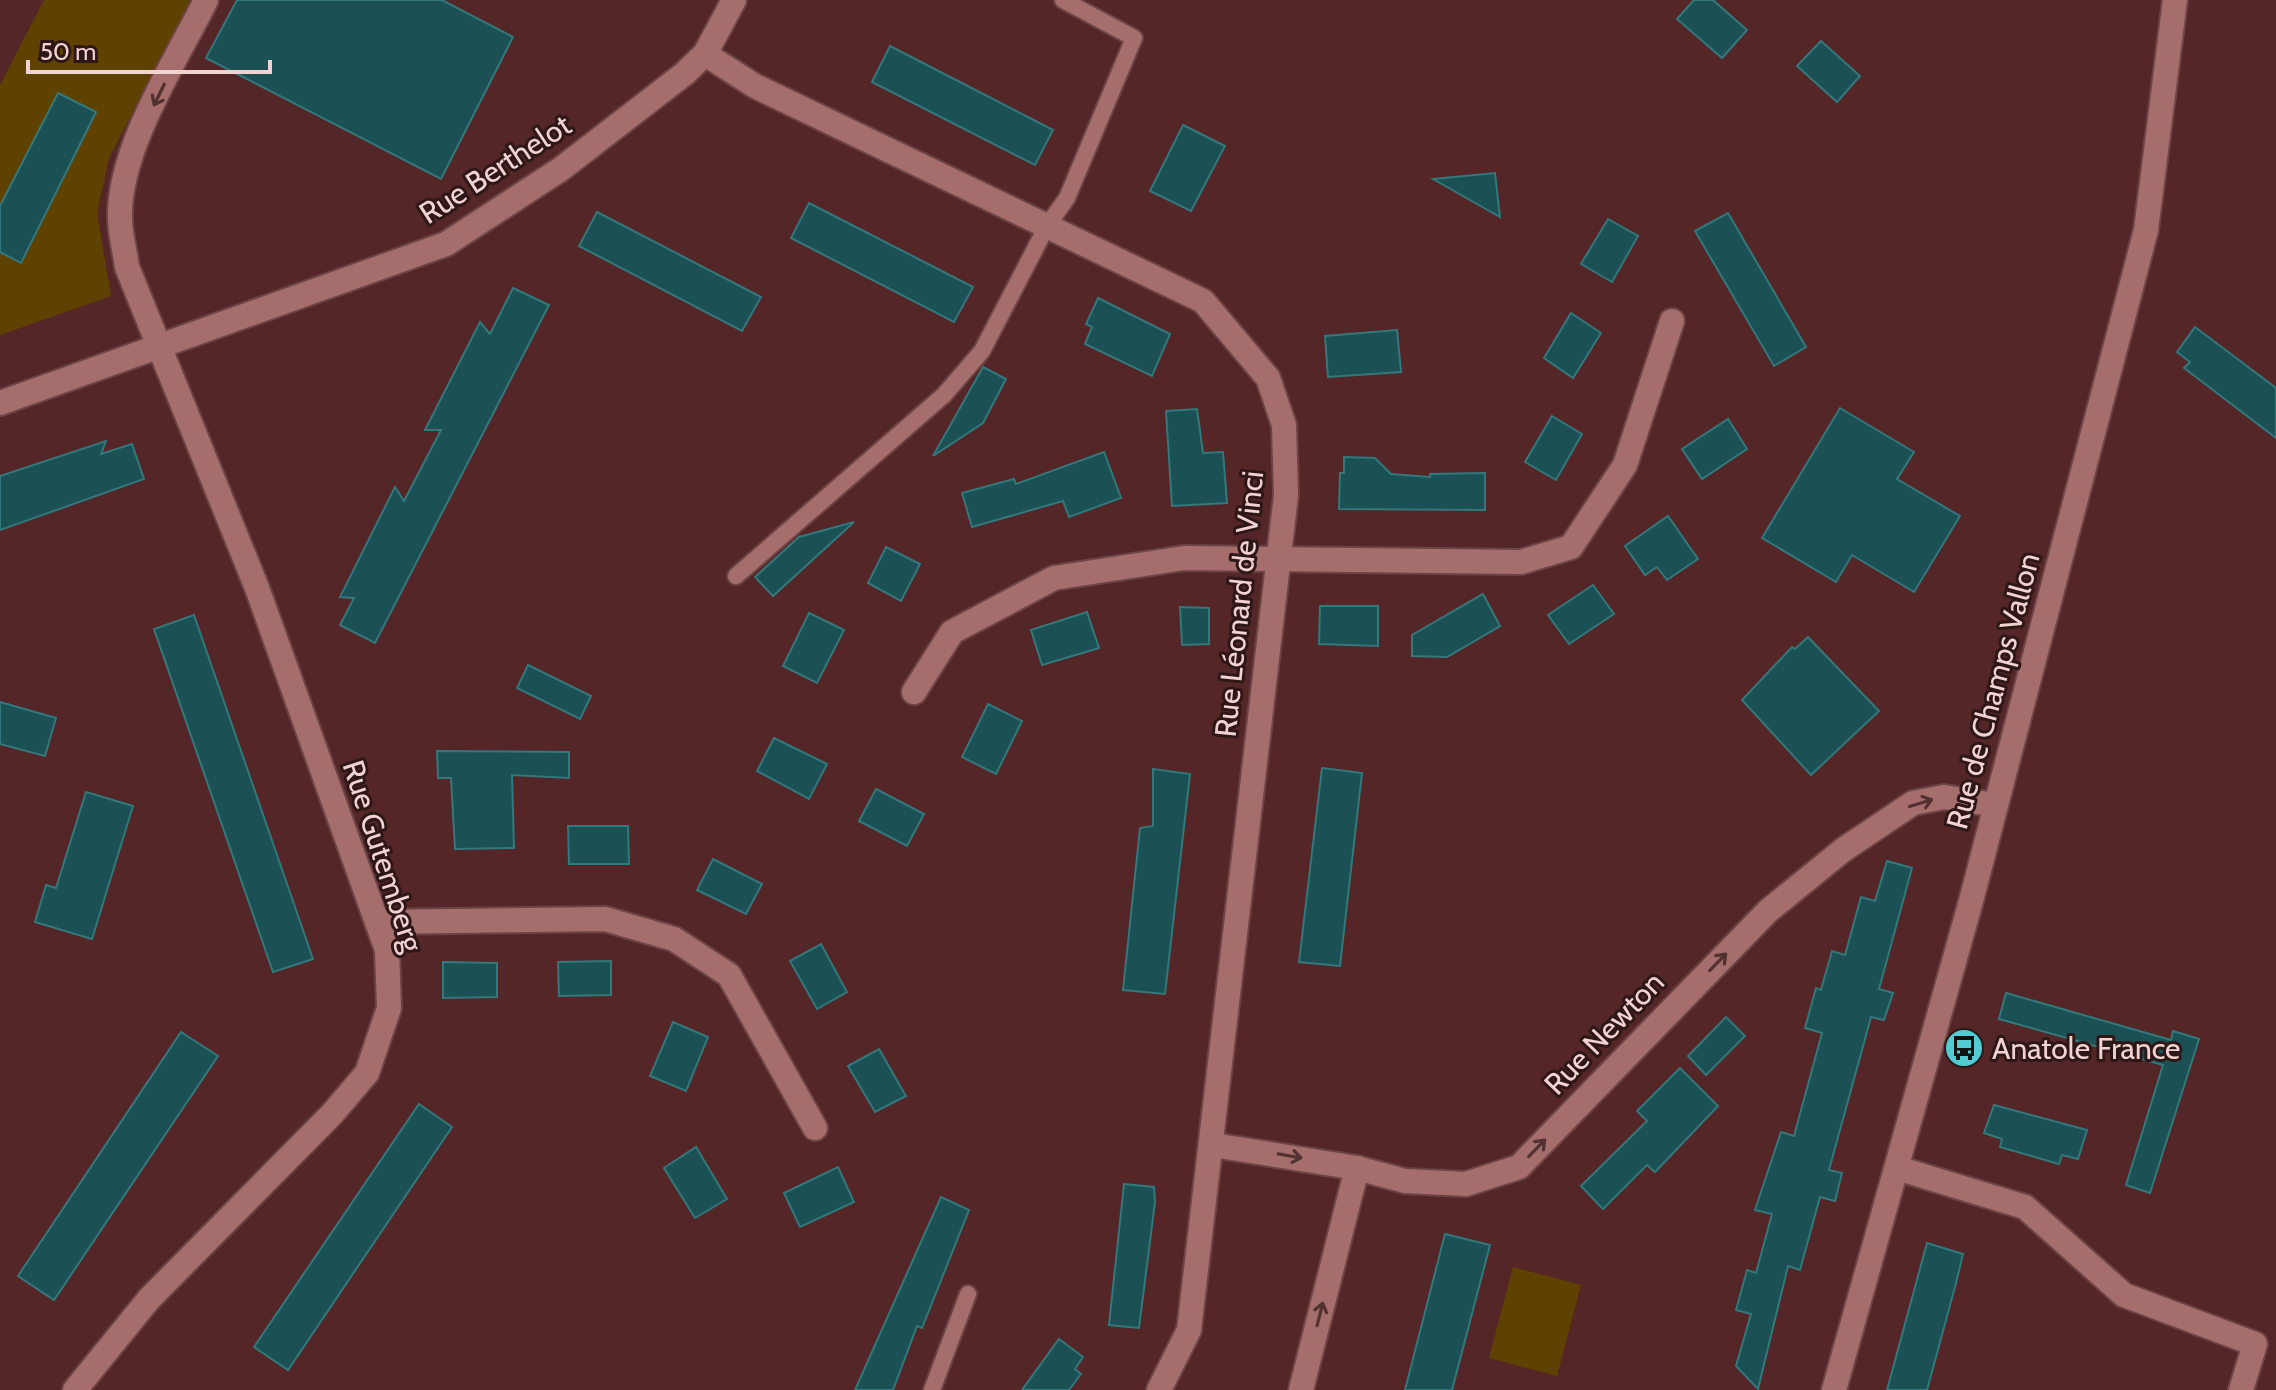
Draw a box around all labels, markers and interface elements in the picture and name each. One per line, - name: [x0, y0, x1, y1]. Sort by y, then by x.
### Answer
- scale bar: [28, 24, 270, 74]
- text: 50 m: [40, 37, 96, 66]
- one-way arrow: [151, 83, 166, 107]
- street label: Rue Berthelot: [412, 106, 578, 232]
- street label: Rue Léonard de Vinci: [1207, 469, 1271, 739]
- street label: Rue de Champs Vallon: [1938, 549, 2048, 833]
- street label: Rue Gutemberg: [335, 756, 432, 957]
- one-way arrow: [1908, 795, 1934, 810]
- one-way arrow: [1708, 953, 1727, 972]
- street label: Rue Newton: [1536, 964, 1672, 1102]
- bus stop icon: Anatole France: [1943, 1027, 1985, 1069]
- place label: Anatole France: [1992, 1030, 2180, 1067]
- one-way arrow: [1527, 1139, 1546, 1158]
- one-way arrow: [1277, 1150, 1303, 1165]
- one-way arrow: [1313, 1302, 1328, 1328]

